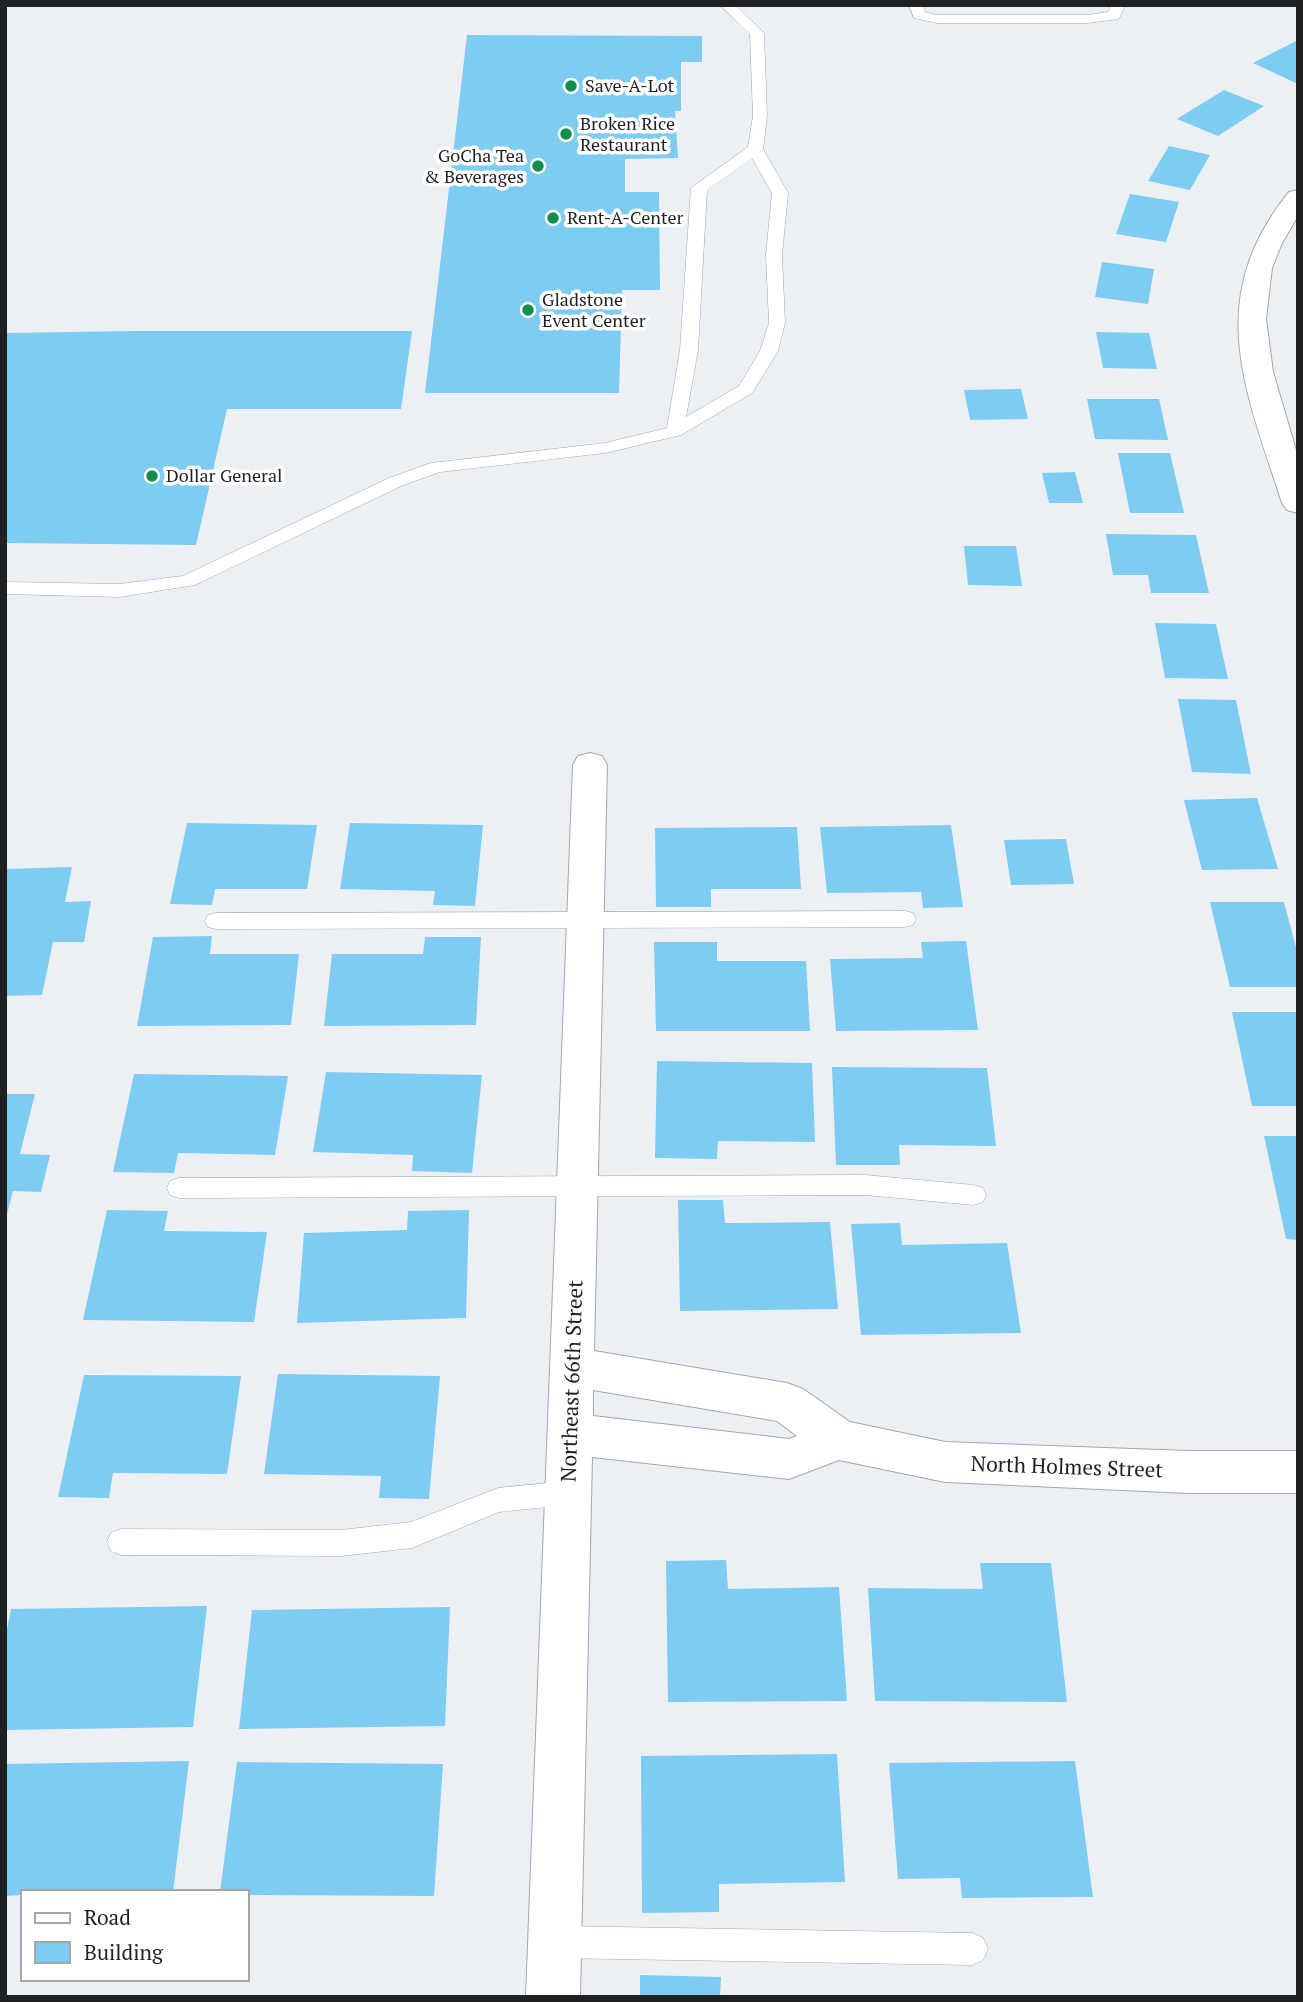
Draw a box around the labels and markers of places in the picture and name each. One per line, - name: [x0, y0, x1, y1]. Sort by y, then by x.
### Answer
- place label: Save-A-Lot: [585, 73, 674, 97]
- marker: Save-A-Lot: [563, 78, 579, 94]
- place label: Broken Rice Restaurant: [580, 111, 675, 156]
- marker: Broken Rice Restaurant: [558, 126, 574, 142]
- place label: GoCha Tea & Beverages: [424, 143, 524, 188]
- marker: GoCha Tea & Beverages: [530, 158, 546, 174]
- place label: Rent-A-Center: [567, 205, 684, 229]
- marker: Rent-A-Center: [545, 210, 561, 226]
- place label: Gladstone Event Center: [542, 287, 646, 332]
- marker: Gladstone Event Center: [520, 302, 536, 318]
- place label: Dollar General: [166, 463, 283, 487]
- marker: Dollar General: [144, 468, 160, 484]

